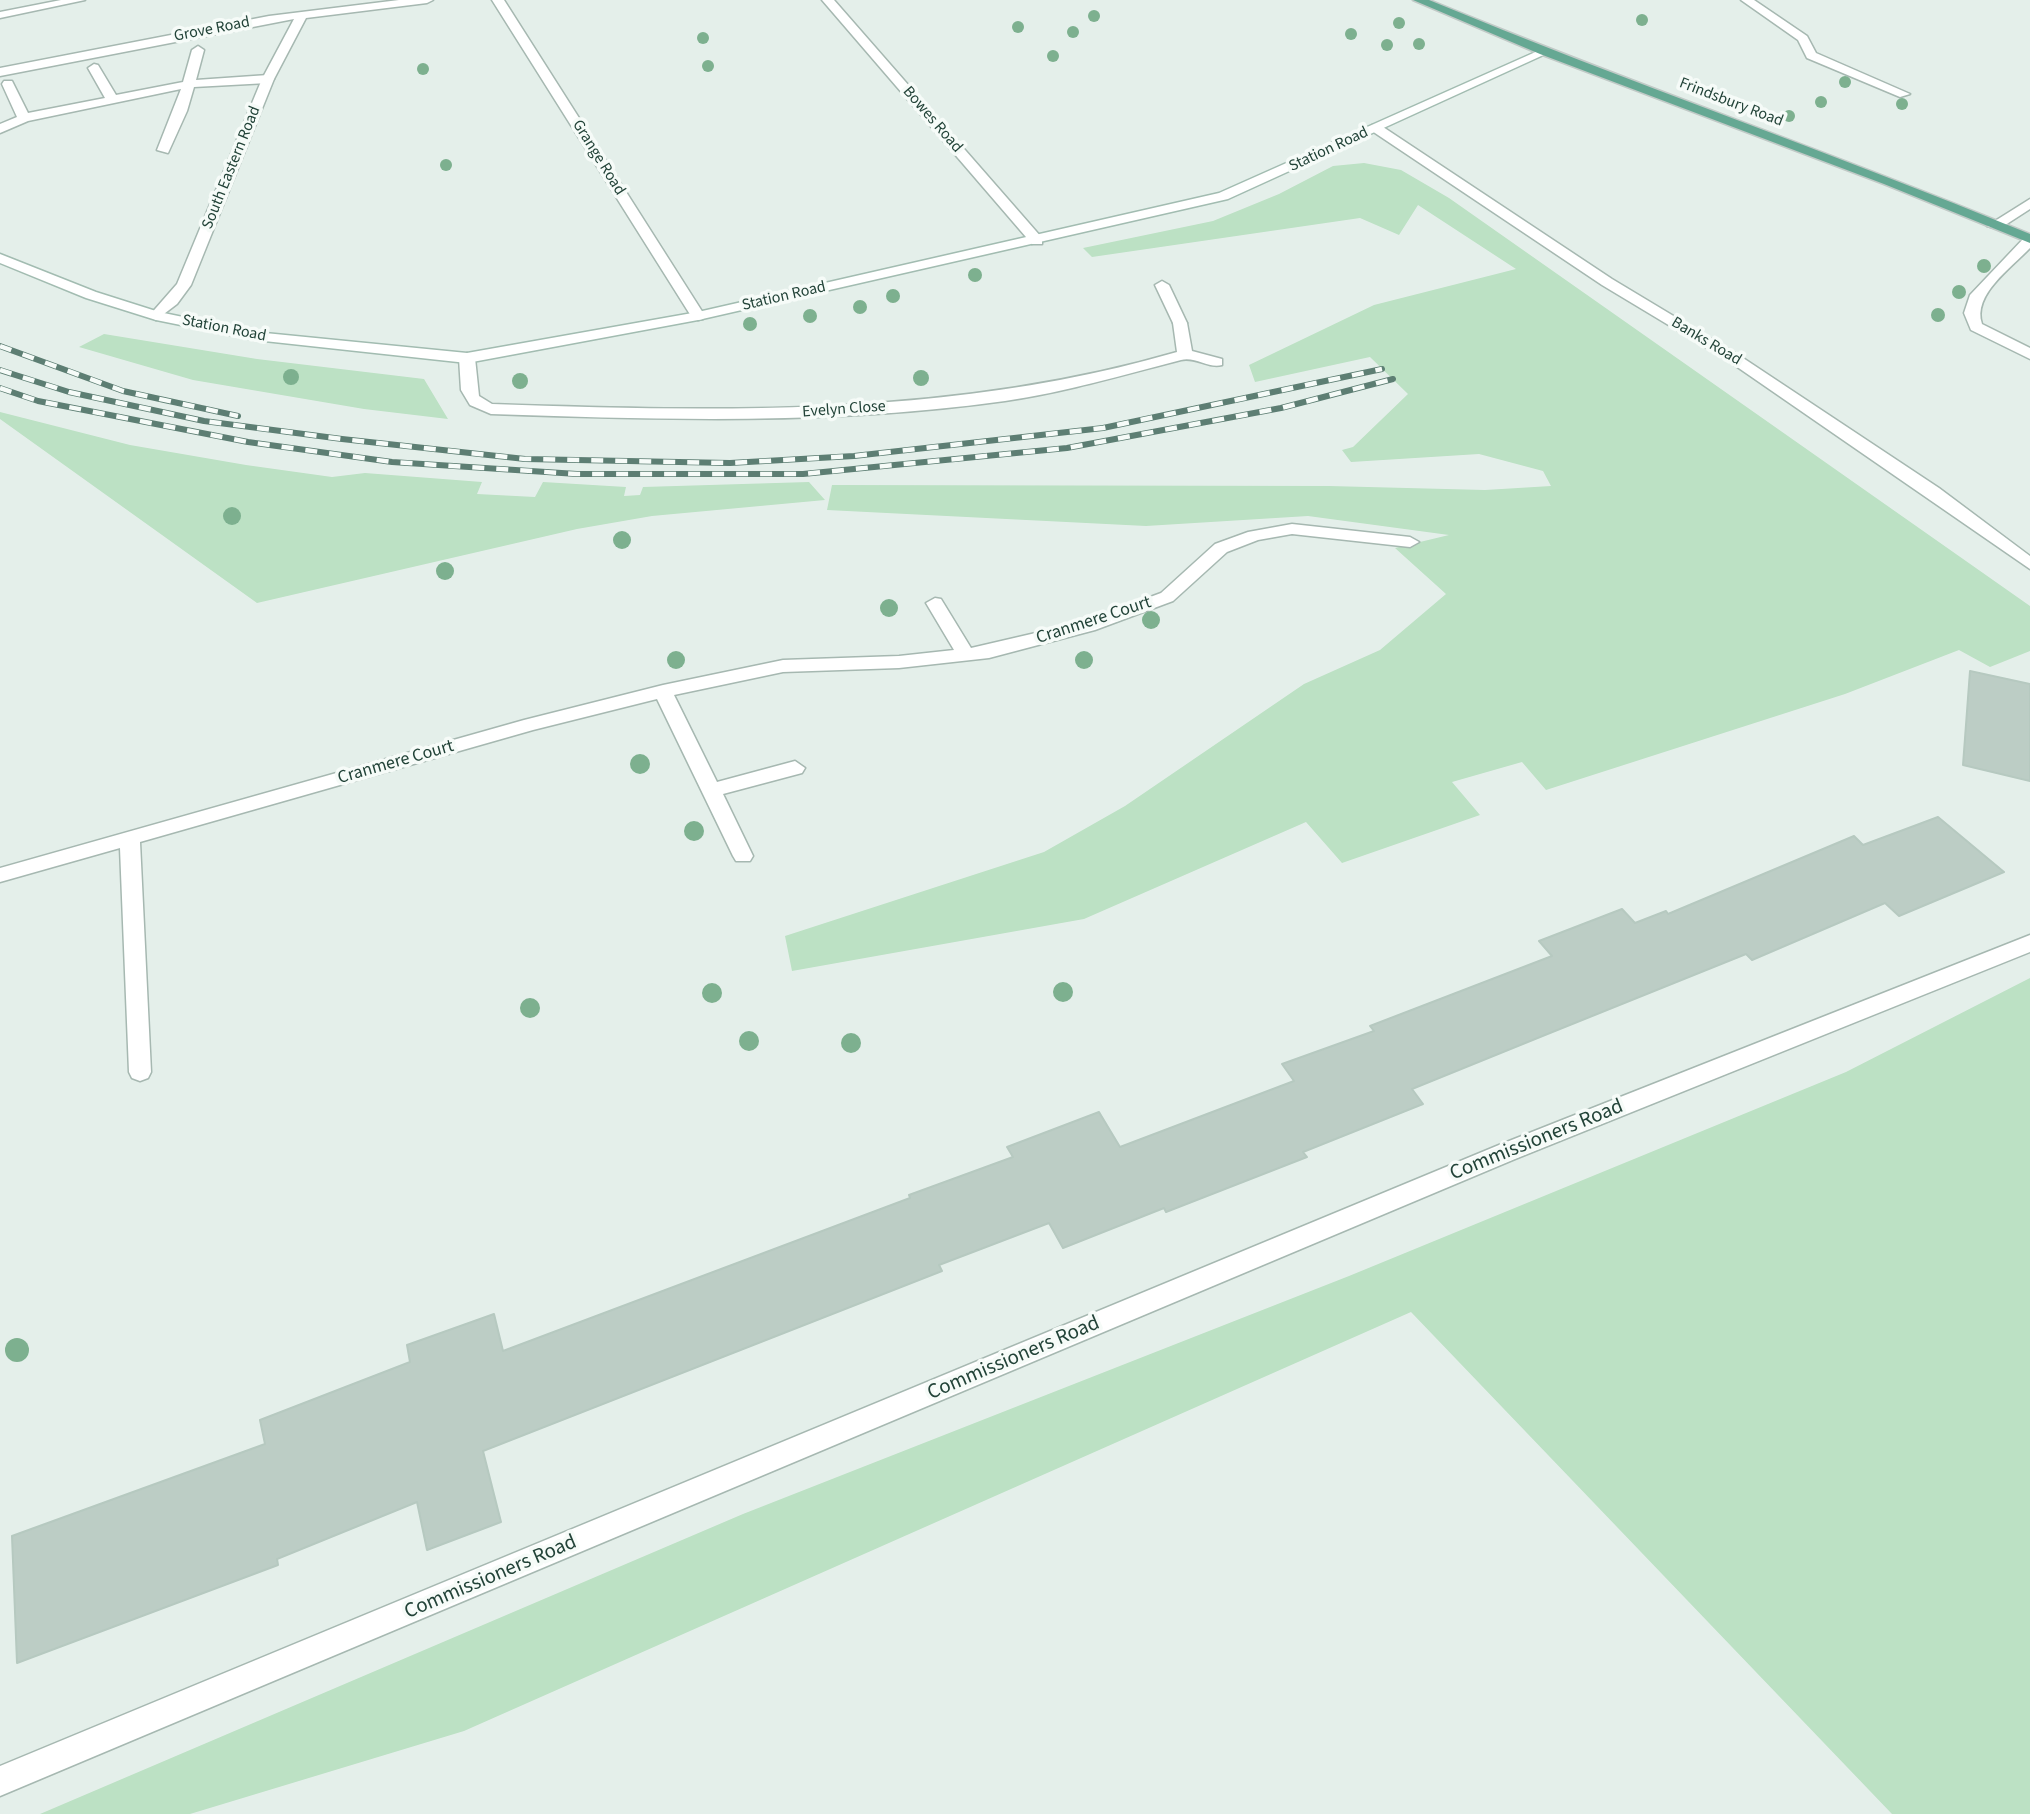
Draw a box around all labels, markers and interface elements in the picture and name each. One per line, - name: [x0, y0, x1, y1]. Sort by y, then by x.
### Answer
- street label: Grove Road: [172, 13, 252, 47]
- street label: Frindsbury Road: [1676, 74, 1786, 132]
- street label: Bowes Road: [898, 83, 966, 157]
- street label: South Eastern Road: [199, 104, 265, 232]
- street label: Grange Road: [567, 117, 629, 199]
- street label: Station Road: [1286, 123, 1372, 177]
- street label: Station Road: [740, 278, 828, 316]
- street label: Station Road: [180, 311, 268, 347]
- street label: Banks Road: [1667, 314, 1745, 370]
- street label: Evelyn Close: [802, 398, 886, 422]
- street label: Cranmere Court: [1034, 592, 1154, 650]
- street label: Cranmere Court: [336, 736, 456, 790]
- street label: Commissioners Road: [1447, 1095, 1627, 1187]
- street label: Commissioners Road: [924, 1311, 1104, 1407]
- street label: Commissioners Road: [401, 1530, 581, 1626]

